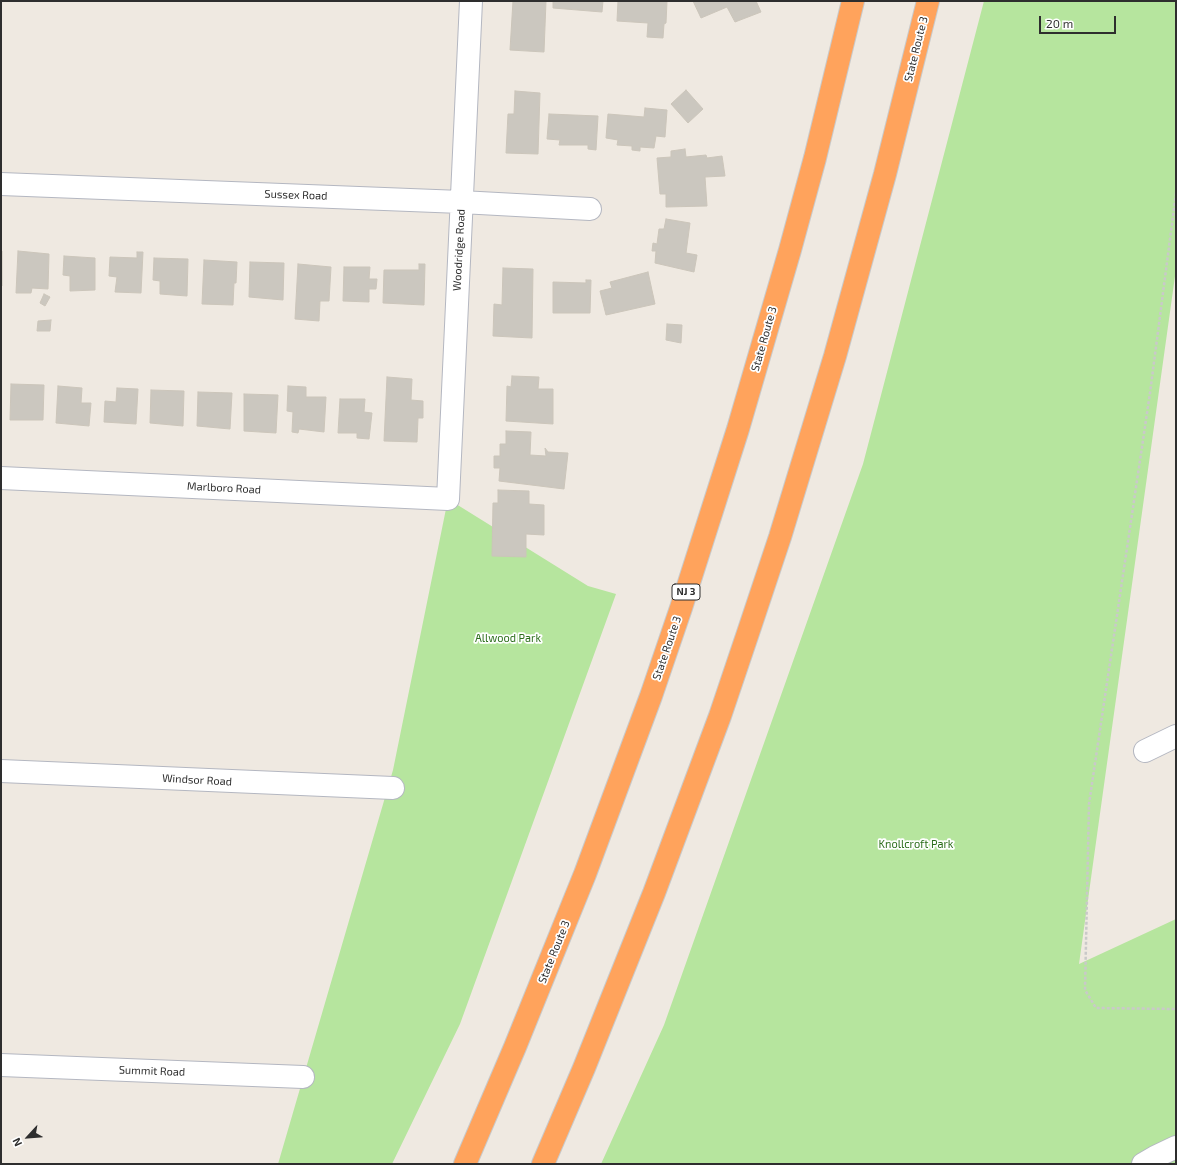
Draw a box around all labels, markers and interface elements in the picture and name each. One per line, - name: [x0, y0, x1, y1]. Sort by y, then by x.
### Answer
- scale bar: [1041, 8, 1118, 34]
- street label: State Route 3: [902, 15, 930, 83]
- text: 20 m: [1046, 16, 1073, 30]
- street label: Sussex Road: [264, 187, 328, 203]
- street label: Woodridge Road: [450, 209, 468, 291]
- street label: State Route 3: [748, 305, 780, 373]
- street label: Marlboro Road: [187, 479, 261, 497]
- road number: NJ 3: [672, 584, 700, 600]
- street label: State Route 3: [650, 614, 684, 682]
- park label: Allwood Park: [475, 631, 541, 645]
- street label: Windsor Road: [162, 772, 232, 788]
- park label: Knollcroft Park: [879, 837, 953, 851]
- street label: State Route 3: [535, 919, 573, 985]
- street label: Summit Road: [119, 1063, 185, 1079]
- north arrow: [8, 1117, 48, 1157]
- text: N: [9, 1136, 24, 1149]

